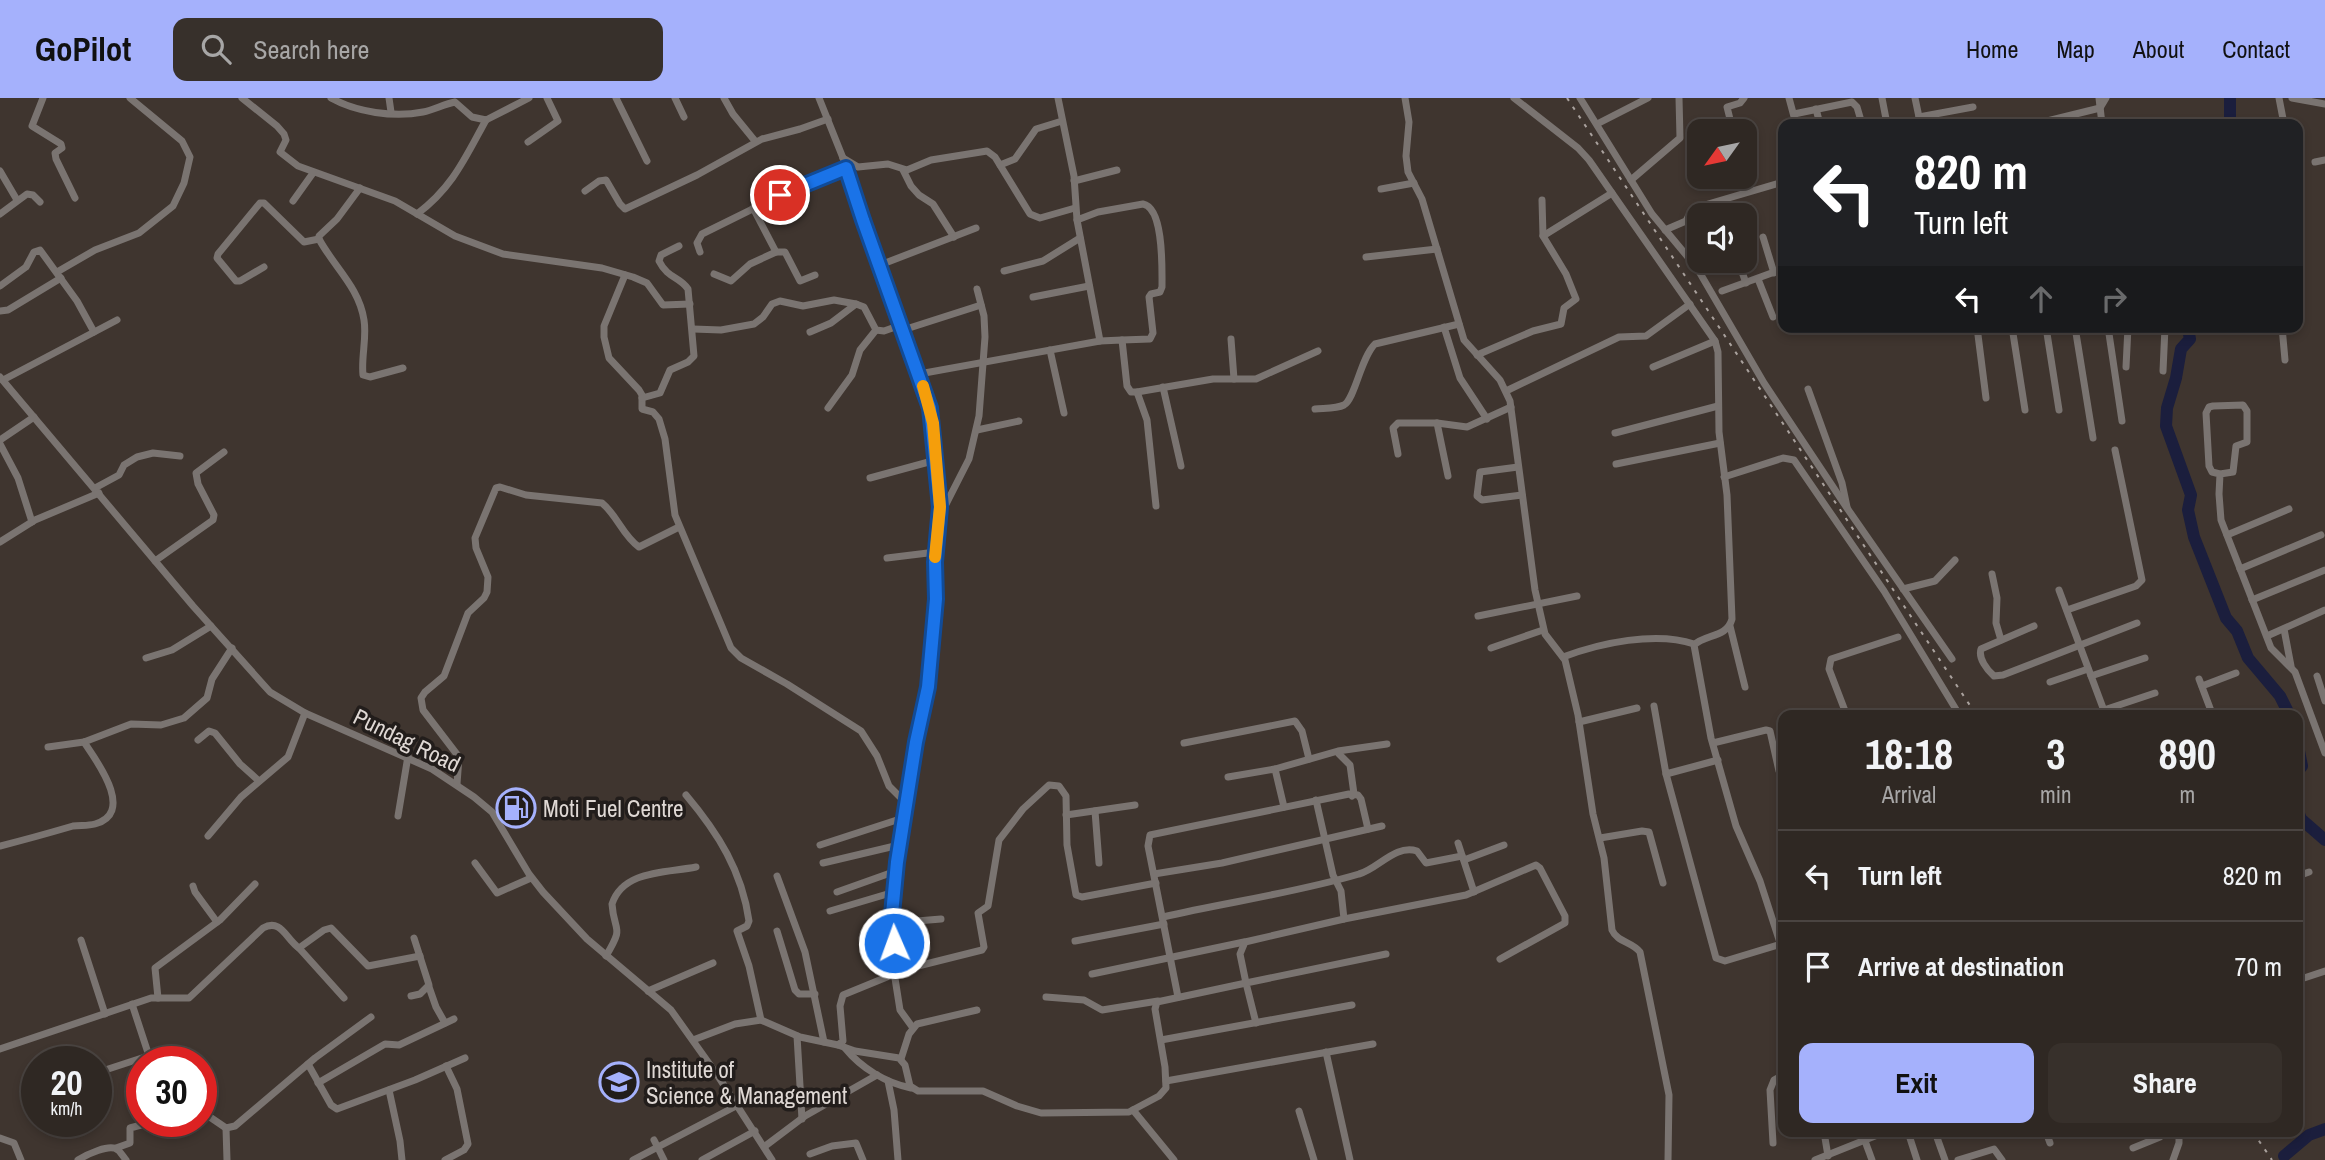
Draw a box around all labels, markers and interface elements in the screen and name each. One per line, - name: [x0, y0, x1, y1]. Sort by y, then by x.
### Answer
- search box: [173, 18, 663, 81]
- text: GoPilot: [35, 27, 131, 71]
- icon: search: [197, 30, 235, 68]
- text: Search here: [253, 32, 369, 67]
- text: Home: [1966, 33, 2018, 65]
- text: Map: [2056, 33, 2095, 65]
- text: About: [2133, 33, 2184, 65]
- text: Contact: [2222, 33, 2290, 65]
- north arrow: [1687, 119, 1757, 189]
- map controls: [1687, 119, 1757, 273]
- text: 820 m: [1914, 138, 2028, 204]
- icon: left: [1799, 147, 1890, 238]
- pin: [750, 165, 810, 225]
- icon: arrive: [761, 176, 799, 214]
- text: Turn left: [1914, 201, 2008, 244]
- button: sound: [1687, 203, 1757, 273]
- icon: left: [1949, 280, 1987, 318]
- icon: ahead: [2022, 280, 2060, 318]
- icon: right: [2095, 280, 2133, 318]
- street label: Pundag Road: [348, 701, 466, 779]
- text: 18:18: [1865, 726, 1953, 782]
- text: 3: [2046, 726, 2065, 782]
- text: 890: [2159, 726, 2216, 782]
- text: Arrival: [1882, 779, 1936, 810]
- text: min: [2040, 779, 2072, 810]
- text: m: [2179, 779, 2195, 810]
- fuel station icon: Moti Fuel Centre: [495, 787, 537, 829]
- place label: Moti Fuel Centre: [543, 793, 683, 824]
- icon: left: [1799, 857, 1837, 895]
- text: Turn left: [1858, 858, 1942, 893]
- text: 820 m: [2223, 858, 2282, 893]
- position arrow: [857, 906, 931, 980]
- icon: arrive: [1799, 948, 1837, 986]
- text: Arrive at destination: [1858, 949, 2064, 984]
- text: 70 m: [2235, 949, 2282, 984]
- button: Exit: [1799, 1043, 2034, 1123]
- button: Share: [2048, 1043, 2282, 1123]
- speed limit sign: 30: [126, 1046, 217, 1137]
- place label: Institute of Science & Management: [646, 1054, 847, 1111]
- text: 20: [51, 1059, 82, 1106]
- school or university icon: Institute of Science & Management: [598, 1061, 640, 1103]
- text: km/h: [51, 1096, 83, 1121]

